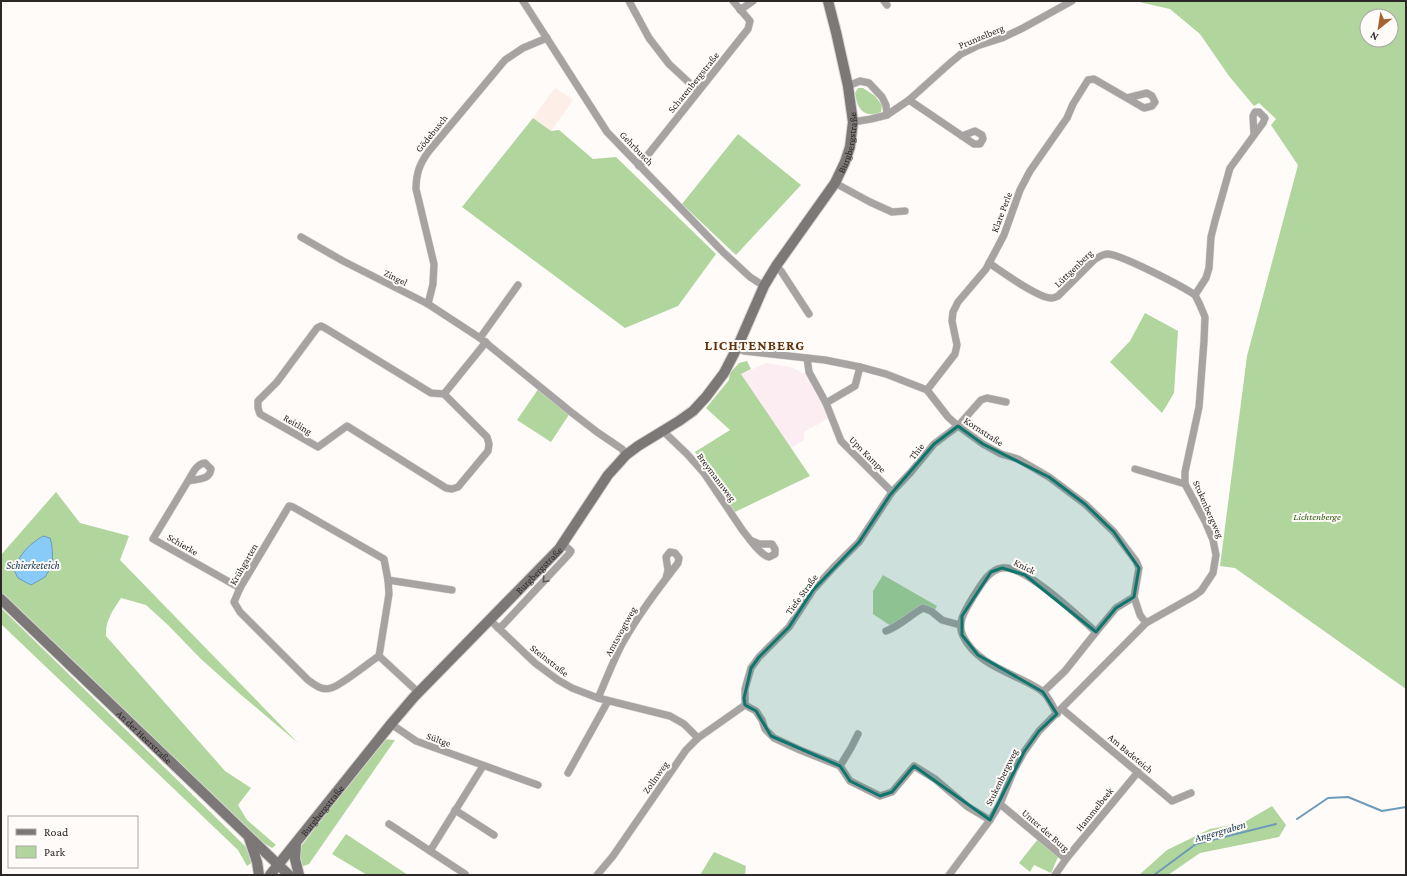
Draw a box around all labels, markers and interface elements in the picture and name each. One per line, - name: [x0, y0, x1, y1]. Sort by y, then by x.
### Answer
- north arrow: [1359, 8, 1399, 48]
- street label: Prunzelberg: [957, 22, 1006, 51]
- text: N: [1367, 29, 1380, 44]
- street label: Scharenbergstraße: [666, 49, 722, 115]
- street label: Burgbergstraße: [836, 111, 859, 175]
- street label: Gödebusch: [413, 112, 450, 154]
- street label: Gehrbusch: [618, 129, 656, 168]
- street label: Klare Perle: [989, 190, 1014, 234]
- street label: Lüttgenberg: [1052, 247, 1095, 289]
- street label: Zingel: [382, 267, 410, 288]
- district label: LICHTENBERG: [705, 337, 805, 353]
- street label: Reitling: [281, 412, 314, 437]
- street label: Kornstraße: [962, 415, 1006, 449]
- street label: Upn Kampe: [847, 434, 889, 475]
- street label: Thie: [907, 440, 927, 462]
- street label: Breymannweg: [695, 451, 738, 504]
- street label: Stukenbergweg: [1191, 479, 1226, 540]
- park label: Lichtenberge: [1293, 511, 1341, 522]
- street label: Schierke: [165, 531, 201, 558]
- street label: Krühgarten: [227, 541, 260, 587]
- street label: Burgbergstraße: [513, 544, 565, 596]
- street label: Knick: [1012, 557, 1038, 576]
- water label: Schierketeich: [6, 559, 60, 571]
- street label: Tiefe Straße: [783, 571, 820, 617]
- one-way arrow: [542, 575, 550, 583]
- street label: Amtsvogtweg: [602, 604, 639, 658]
- street label: Steinstraße: [528, 642, 571, 679]
- street label: An der Heerstraße: [114, 708, 175, 766]
- street label: Sültge: [425, 730, 453, 749]
- street label: Am Badeteich: [1106, 731, 1156, 776]
- street label: Stukenbergweg: [983, 747, 1020, 807]
- street label: Zollnweg: [640, 759, 671, 796]
- street label: Burgbergstraße: [299, 782, 346, 838]
- street label: Hammelbeek: [1073, 785, 1115, 833]
- street label: Unter der Burg: [1020, 807, 1072, 854]
- legend: [8, 816, 138, 868]
- water label: Angergraben: [1192, 818, 1248, 845]
- text: Road: [44, 825, 69, 839]
- text: Park: [44, 845, 66, 859]

